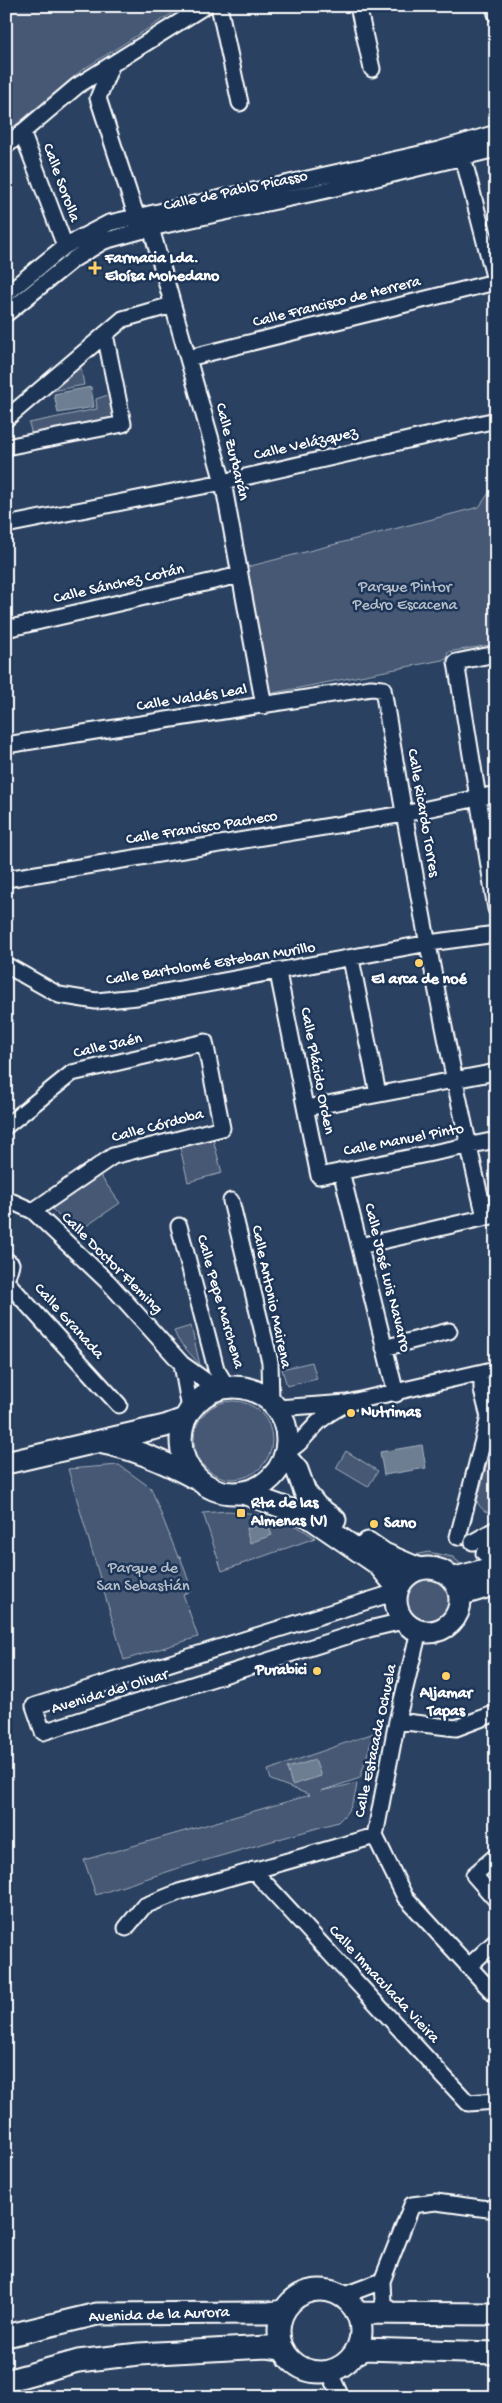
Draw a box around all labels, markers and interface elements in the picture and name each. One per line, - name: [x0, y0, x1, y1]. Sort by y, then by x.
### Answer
- street label: Calle Sorolla: [37, 141, 83, 226]
- street label: Calle de Pablo Picasso: [162, 167, 310, 217]
- place label: Farmacia Lda. Eloísa Mohedano: [104, 250, 220, 287]
- marker: Farmacia Lda. Eloísa Mohedano: [89, 262, 101, 274]
- street label: Calle Francisco de Herrera: [251, 273, 424, 333]
- street label: Calle Zurbarán: [210, 401, 252, 503]
- street label: Calle Velázquez: [252, 424, 361, 466]
- street label: Calle Sánchez Cotán: [52, 561, 187, 609]
- park label: Parque Pintor Pedro Escacena: [352, 579, 458, 616]
- street label: Calle Valdés Leal: [135, 681, 249, 717]
- street label: Calle Ricardo Torres: [401, 747, 443, 880]
- street label: Calle Francisco Pacheco: [125, 808, 279, 850]
- street label: Calle Bartolomé Esteban Murillo: [105, 939, 317, 991]
- marker: El arca de noé: [413, 957, 425, 969]
- place label: El arca de noé: [371, 971, 468, 990]
- street label: Calle Plácido Orden: [294, 1006, 338, 1136]
- street label: Calle Jaén: [72, 1030, 145, 1064]
- street label: Calle Córdoba: [110, 1105, 207, 1148]
- street label: Calle Manuel Pinto: [342, 1120, 466, 1162]
- street label: Calle José Luis Navarro: [358, 1202, 414, 1354]
- street label: Calle Doctor Fleming: [56, 1209, 166, 1319]
- street label: Calle Antonio Mairena: [246, 1224, 295, 1371]
- street label: Calle Pepe Marchena: [191, 1233, 247, 1372]
- street label: Calle Granada: [29, 1280, 108, 1365]
- place label: Nutrimas: [361, 1404, 422, 1423]
- marker: Nutrimas: [345, 1407, 357, 1419]
- place label: Rta de las Almenas (V): [250, 1495, 328, 1532]
- marker: Rta de las Almenas (V): [235, 1507, 247, 1519]
- place label: Sano: [384, 1515, 417, 1534]
- marker: Sano: [368, 1518, 380, 1530]
- park label: Parque de San Sebastián: [96, 1560, 190, 1597]
- place label: Purabici: [254, 1662, 308, 1681]
- street label: Calle Estacada Ochuela: [351, 1662, 403, 1819]
- marker: Purabici: [311, 1665, 323, 1677]
- street label: Avenida del Olivar: [49, 1666, 172, 1720]
- marker: Aljamar Tapas: [440, 1670, 452, 1682]
- place label: Aljamar Tapas: [419, 1685, 475, 1722]
- street label: Calle Inmaculada Vieira: [323, 1922, 443, 2049]
- street label: Avenida de la Aurora: [88, 2304, 231, 2328]

